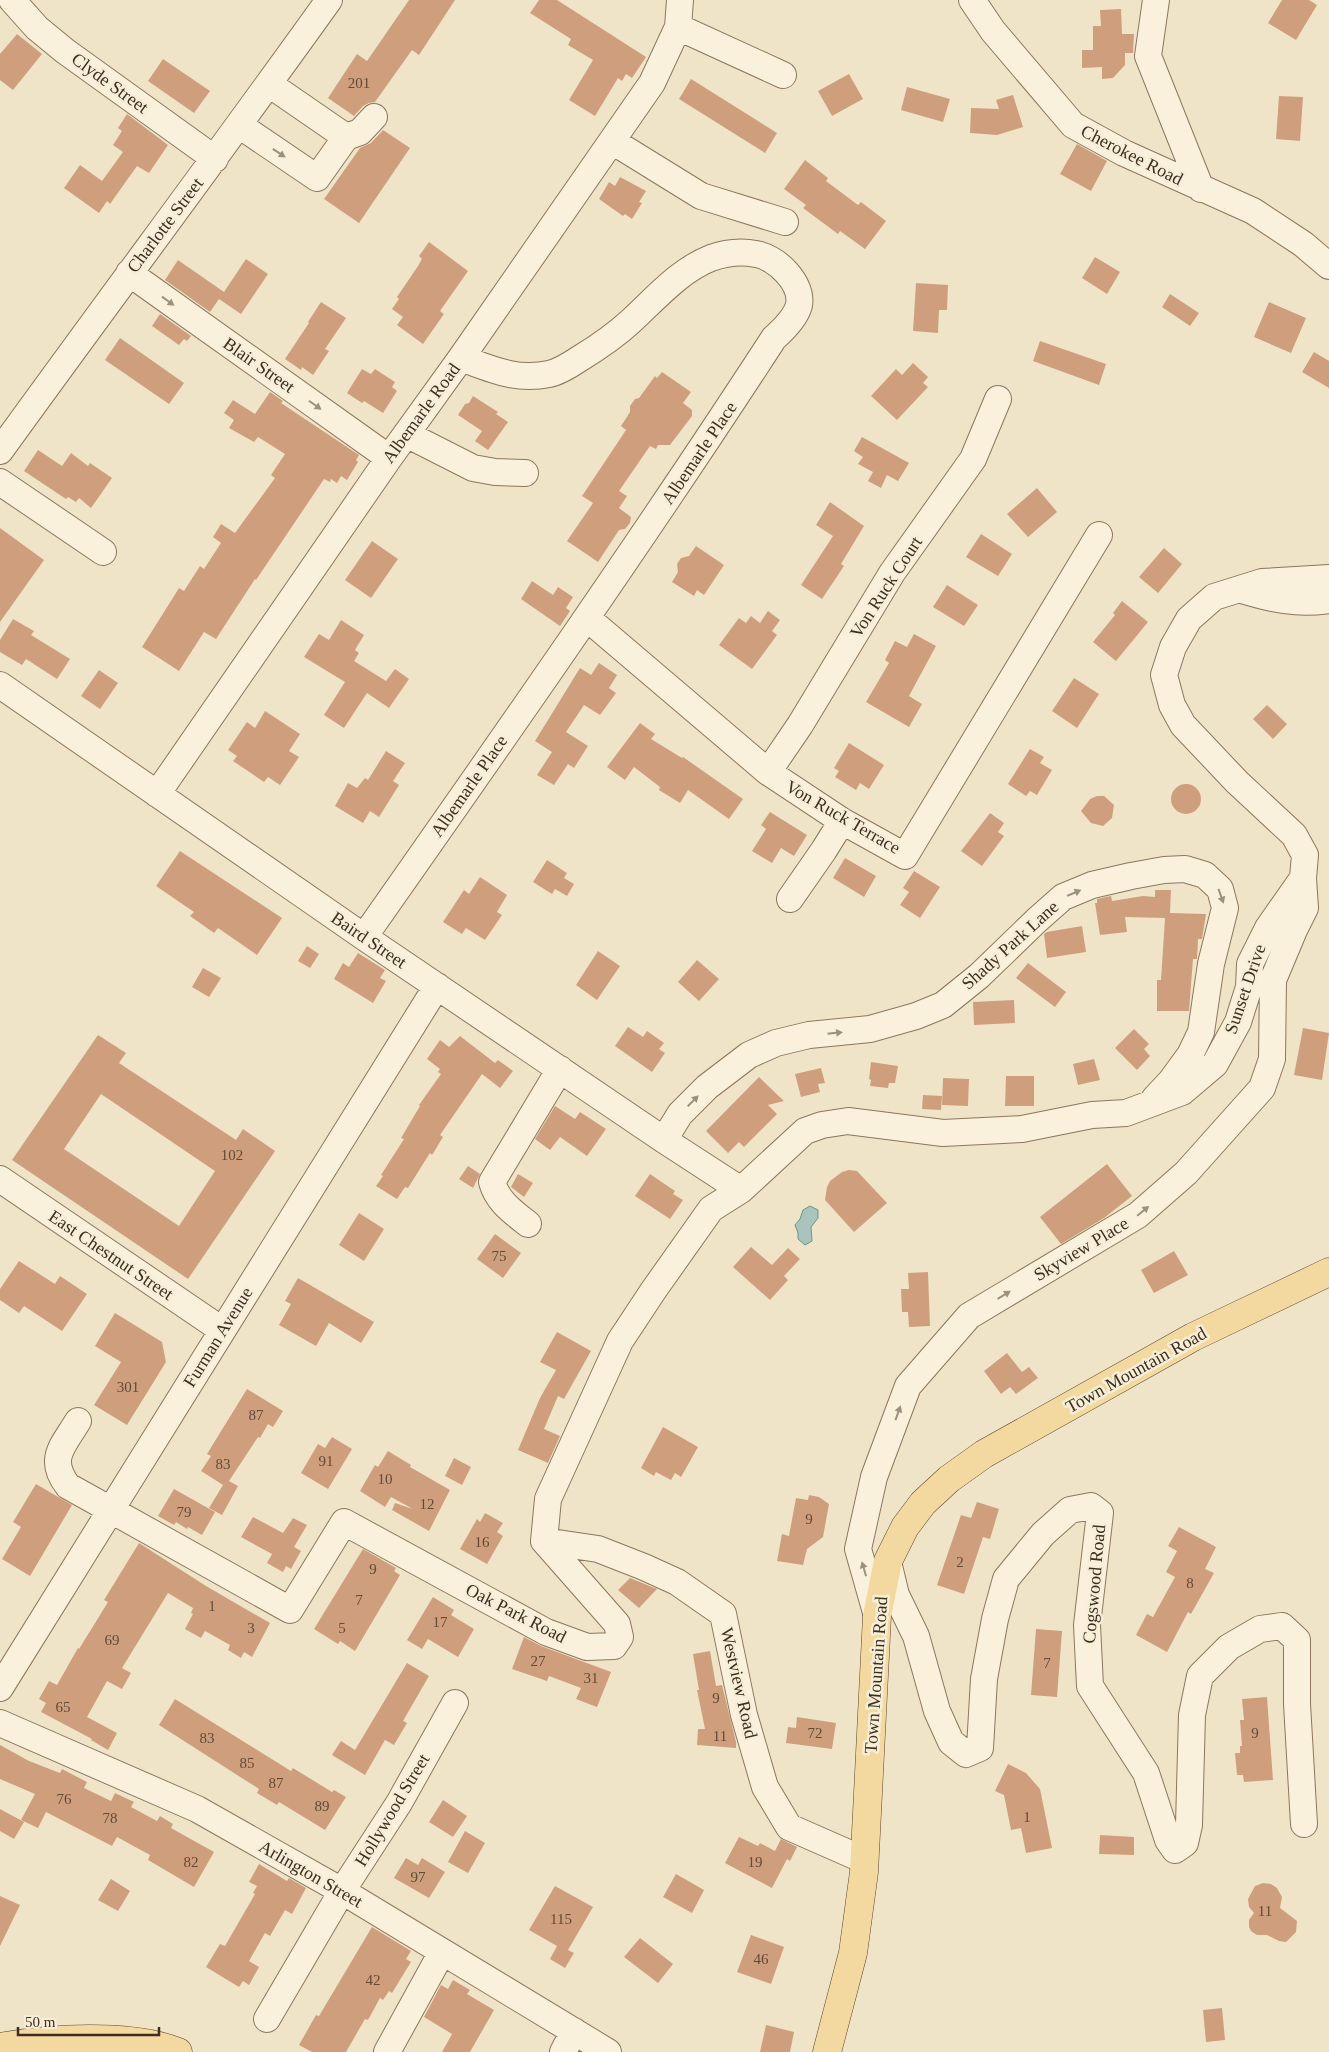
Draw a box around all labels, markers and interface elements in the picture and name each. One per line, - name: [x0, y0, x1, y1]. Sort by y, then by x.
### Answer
- street label: Clyde Street: [68, 49, 152, 117]
- house number: 201: [348, 75, 370, 91]
- street label: Cherokee Road: [1078, 121, 1186, 189]
- one-way arrow: [273, 148, 286, 158]
- street label: Charlotte Street: [123, 174, 207, 276]
- one-way arrow: [162, 296, 175, 306]
- street label: Blair Street: [219, 333, 299, 397]
- street label: Albemarle Road: [378, 359, 464, 467]
- street label: Albemarle Place: [657, 398, 741, 508]
- one-way arrow: [308, 400, 321, 411]
- street label: Von Ruck Court: [846, 533, 926, 641]
- street label: Albemarle Place: [427, 731, 511, 841]
- street label: Von Ruck Terrace: [782, 776, 904, 858]
- one-way arrow: [1067, 888, 1081, 896]
- one-way arrow: [1217, 889, 1225, 904]
- street label: Shady Park Lane: [958, 896, 1062, 994]
- street label: Baird Street: [328, 908, 410, 972]
- street label: Sunset Drive: [1220, 942, 1270, 1036]
- one-way arrow: [827, 1029, 843, 1037]
- one-way arrow: [687, 1096, 699, 1108]
- house number: 102: [221, 1147, 243, 1163]
- one-way arrow: [1136, 1205, 1149, 1216]
- street label: East Chestnut Street: [45, 1206, 177, 1304]
- street label: Skyview Place: [1030, 1213, 1132, 1285]
- house number: 75: [492, 1248, 507, 1264]
- street label: Furman Avenue: [179, 1283, 257, 1391]
- one-way arrow: [998, 1291, 1011, 1300]
- street label: Town Mountain Road: [1062, 1323, 1210, 1417]
- house number: 301: [117, 1379, 139, 1395]
- one-way arrow: [894, 1405, 902, 1420]
- house number: 87: [249, 1407, 264, 1423]
- house number: 91: [319, 1453, 334, 1469]
- house number: 83: [216, 1456, 231, 1472]
- house number: 10: [378, 1471, 393, 1487]
- house number: 12: [420, 1496, 435, 1512]
- house number: 79: [177, 1504, 192, 1520]
- house number: 9: [805, 1511, 813, 1527]
- street label: Cogswood Road: [1079, 1524, 1109, 1644]
- house number: 16: [475, 1534, 490, 1550]
- house number: 2: [956, 1554, 964, 1570]
- house number: 9: [369, 1561, 377, 1577]
- one-way arrow: [860, 1561, 868, 1576]
- house number: 8: [1186, 1575, 1194, 1591]
- street label: Oak Park Road: [462, 1579, 570, 1647]
- house number: 7: [355, 1592, 363, 1608]
- street label: Town Mountain Road: [861, 1596, 891, 1754]
- house number: 1: [208, 1598, 216, 1614]
- house number: 17: [433, 1614, 448, 1630]
- house number: 3: [247, 1620, 255, 1636]
- house number: 5: [338, 1620, 346, 1636]
- street label: Westview Road: [717, 1626, 761, 1740]
- house number: 69: [105, 1632, 120, 1648]
- house number: 27: [531, 1653, 546, 1669]
- house number: 7: [1043, 1655, 1051, 1671]
- house number: 31: [584, 1670, 599, 1686]
- house number: 9: [712, 1690, 720, 1706]
- house number: 65: [56, 1699, 71, 1715]
- house number: 72: [808, 1725, 823, 1741]
- house number: 9: [1251, 1725, 1259, 1741]
- house number: 11: [713, 1728, 727, 1744]
- house number: 83: [200, 1730, 215, 1746]
- street label: Hollywood Street: [351, 1750, 433, 1870]
- house number: 85: [240, 1755, 255, 1771]
- house number: 87: [269, 1775, 284, 1791]
- house number: 76: [57, 1791, 72, 1807]
- house number: 89: [315, 1798, 330, 1814]
- house number: 1: [1023, 1809, 1031, 1825]
- house number: 78: [103, 1810, 118, 1826]
- street label: Arlington Street: [256, 1836, 366, 1912]
- house number: 82: [184, 1854, 199, 1870]
- house number: 19: [748, 1854, 763, 1870]
- house number: 97: [411, 1869, 426, 1885]
- house number: 11: [1258, 1903, 1272, 1919]
- house number: 115: [550, 1911, 572, 1927]
- house number: 46: [754, 1951, 769, 1967]
- house number: 42: [366, 1972, 381, 1988]
- scale bar: [18, 2004, 159, 2036]
- text: 50 m: [25, 2014, 56, 2030]

